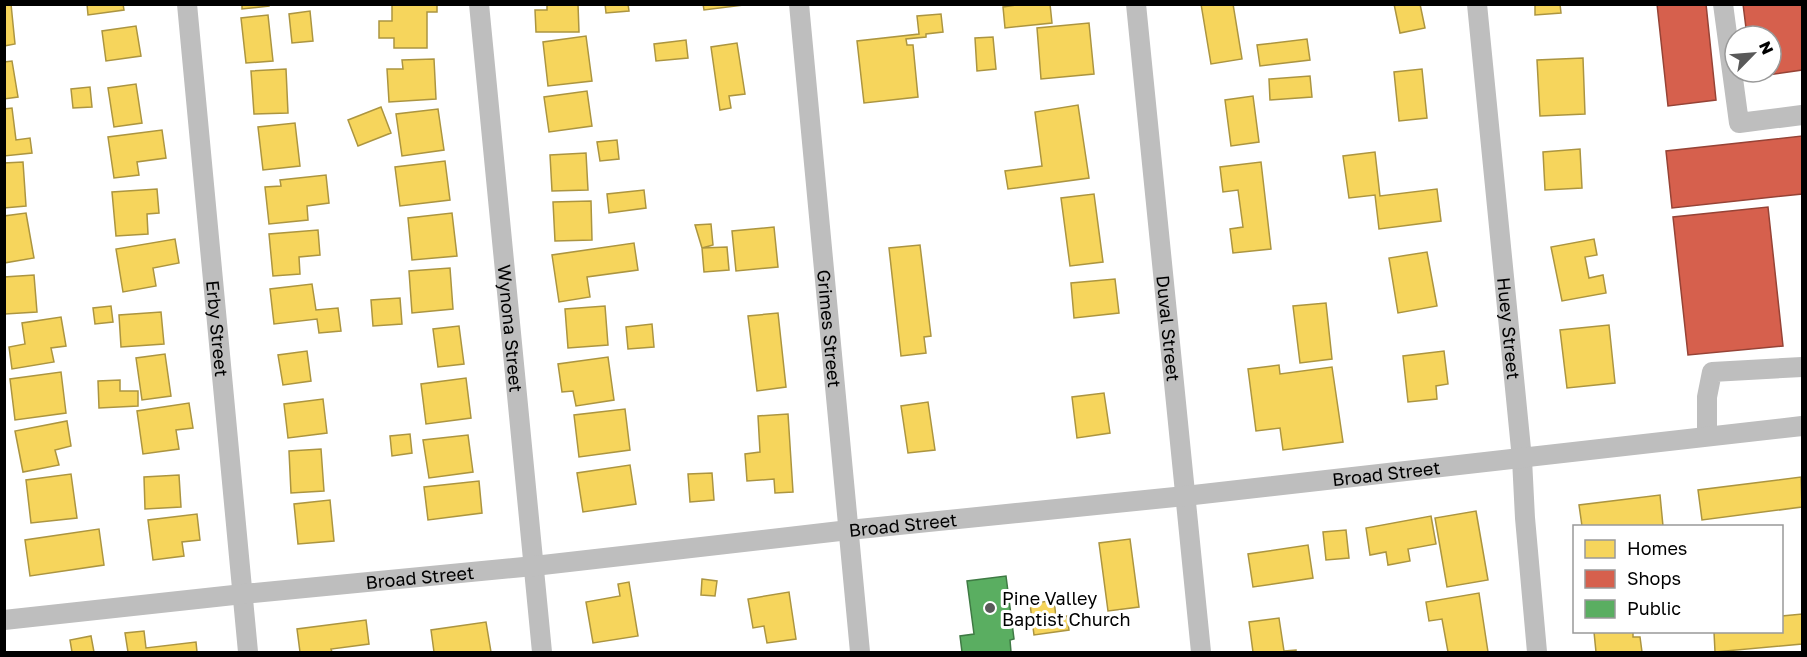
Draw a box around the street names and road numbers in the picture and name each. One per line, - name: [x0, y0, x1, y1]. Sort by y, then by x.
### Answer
- street label: Wynona Street: [493, 264, 528, 393]
- street label: Grimes Street: [813, 269, 846, 388]
- street label: Duval Street: [1152, 274, 1185, 383]
- street label: Huey Street: [1493, 276, 1525, 381]
- street label: Erby Street: [202, 279, 233, 378]
- street label: Broad Street: [1331, 456, 1441, 490]
- street label: Broad Street: [848, 508, 958, 541]
- street label: Broad Street: [365, 561, 475, 593]

